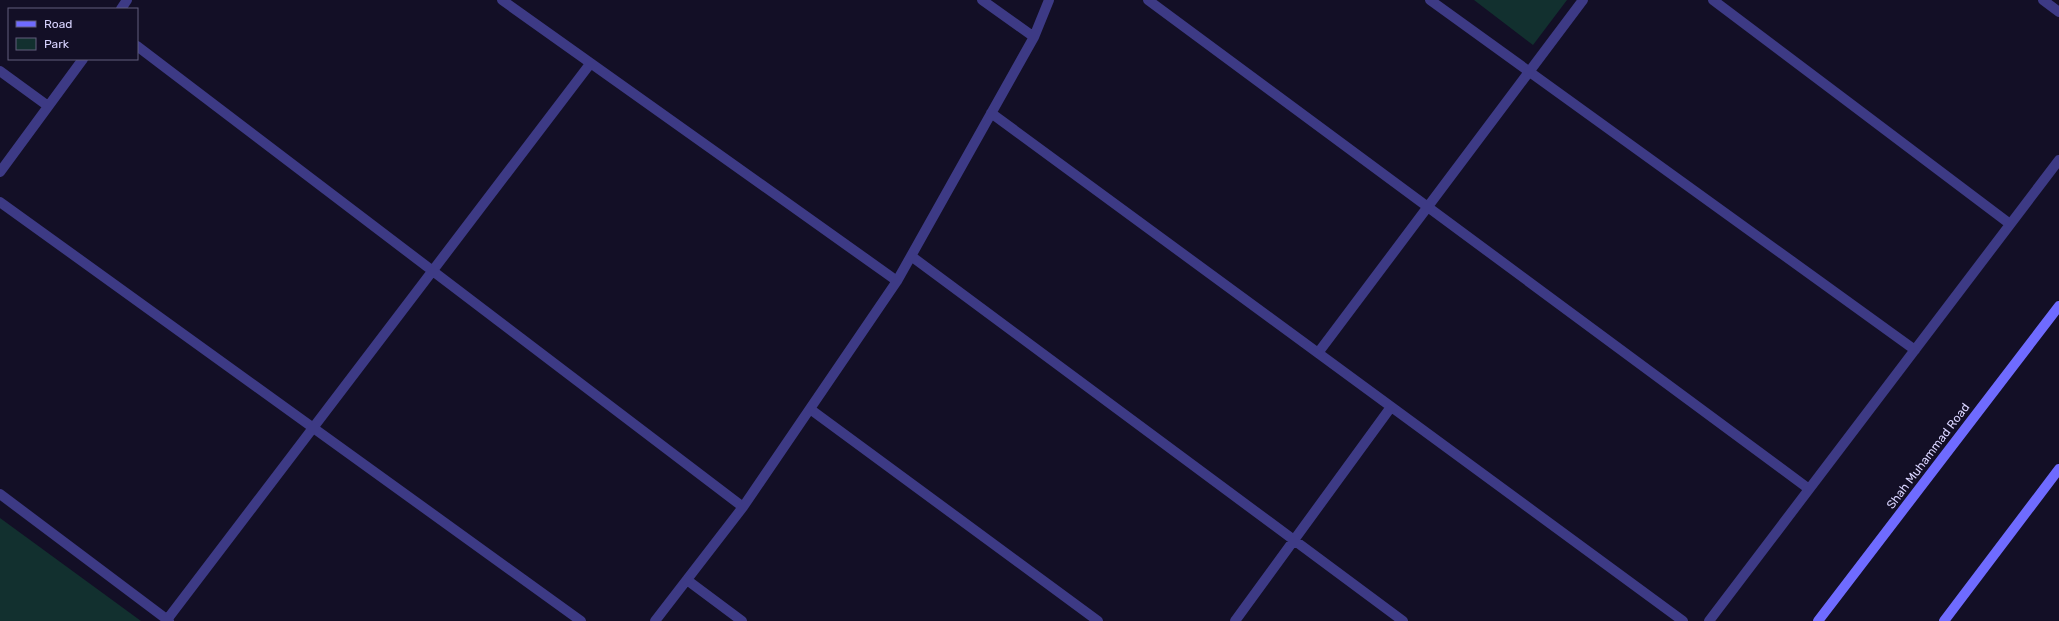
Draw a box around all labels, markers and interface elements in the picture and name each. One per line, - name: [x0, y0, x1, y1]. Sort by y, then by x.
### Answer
- legend: [8, 8, 138, 60]
- text: Road: [44, 17, 72, 31]
- text: Park: [44, 37, 70, 51]
- street label: Shah Muhammad Road: [1884, 400, 1972, 512]

